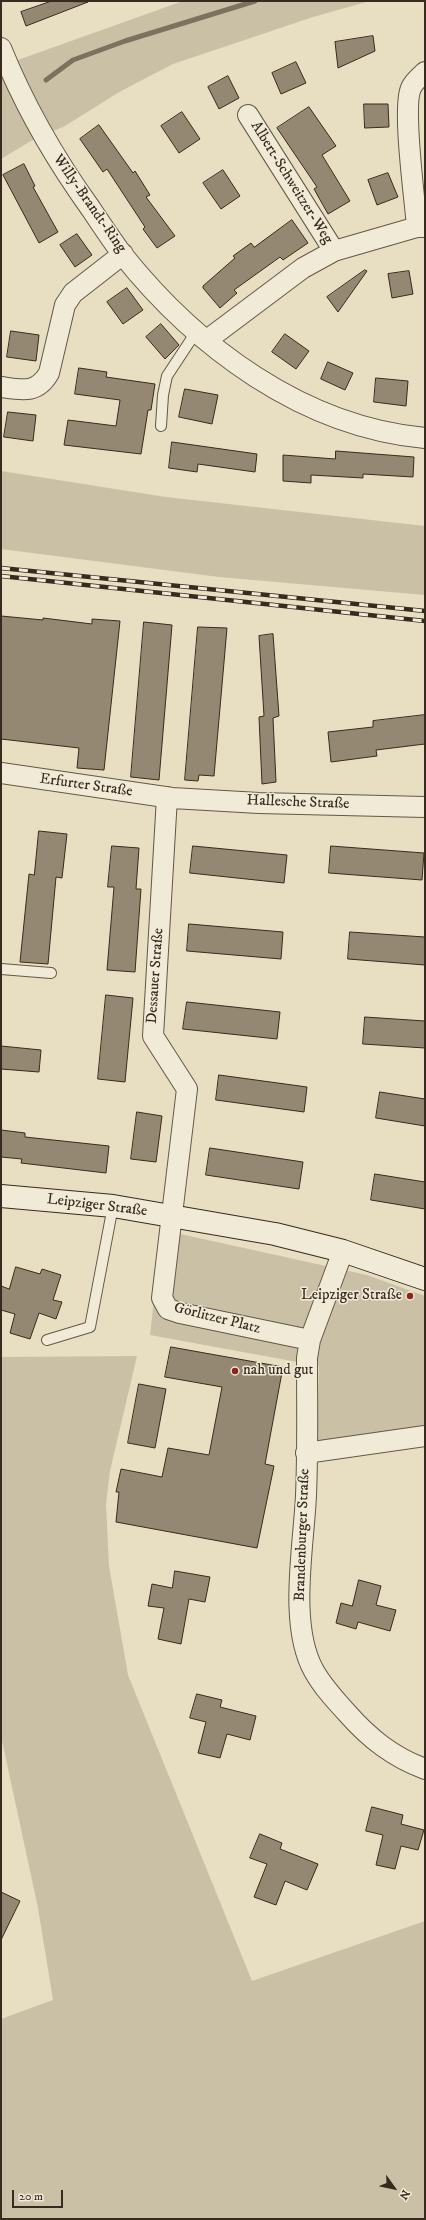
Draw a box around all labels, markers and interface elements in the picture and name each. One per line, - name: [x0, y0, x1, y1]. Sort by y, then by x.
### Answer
- street label: Albert-Schweitzer-Weg: [246, 118, 336, 248]
- street label: Willy-Brandt-Ring: [48, 151, 130, 257]
- street label: Erfurter Straße: [38, 771, 134, 801]
- street label: Hallesche Straße: [246, 792, 350, 814]
- street label: Dessauer Straße: [144, 928, 168, 1024]
- street label: Leipziger Straße: [46, 1191, 148, 1221]
- place label: Leipziger Straße: [301, 1287, 402, 1305]
- marker: Leipziger Straße: [405, 1291, 415, 1301]
- street label: Görlitzer Platz: [172, 1300, 262, 1338]
- place label: nah und gut: [243, 1362, 313, 1380]
- marker: nah und gut: [230, 1366, 240, 1376]
- street label: Brandenburger Straße: [292, 1468, 314, 1602]
- north arrow: [374, 2168, 414, 2208]
- scale bar: [14, 2182, 65, 2208]
- text: N: [396, 2187, 412, 2202]
- text: 20 m: [19, 2189, 43, 2204]

